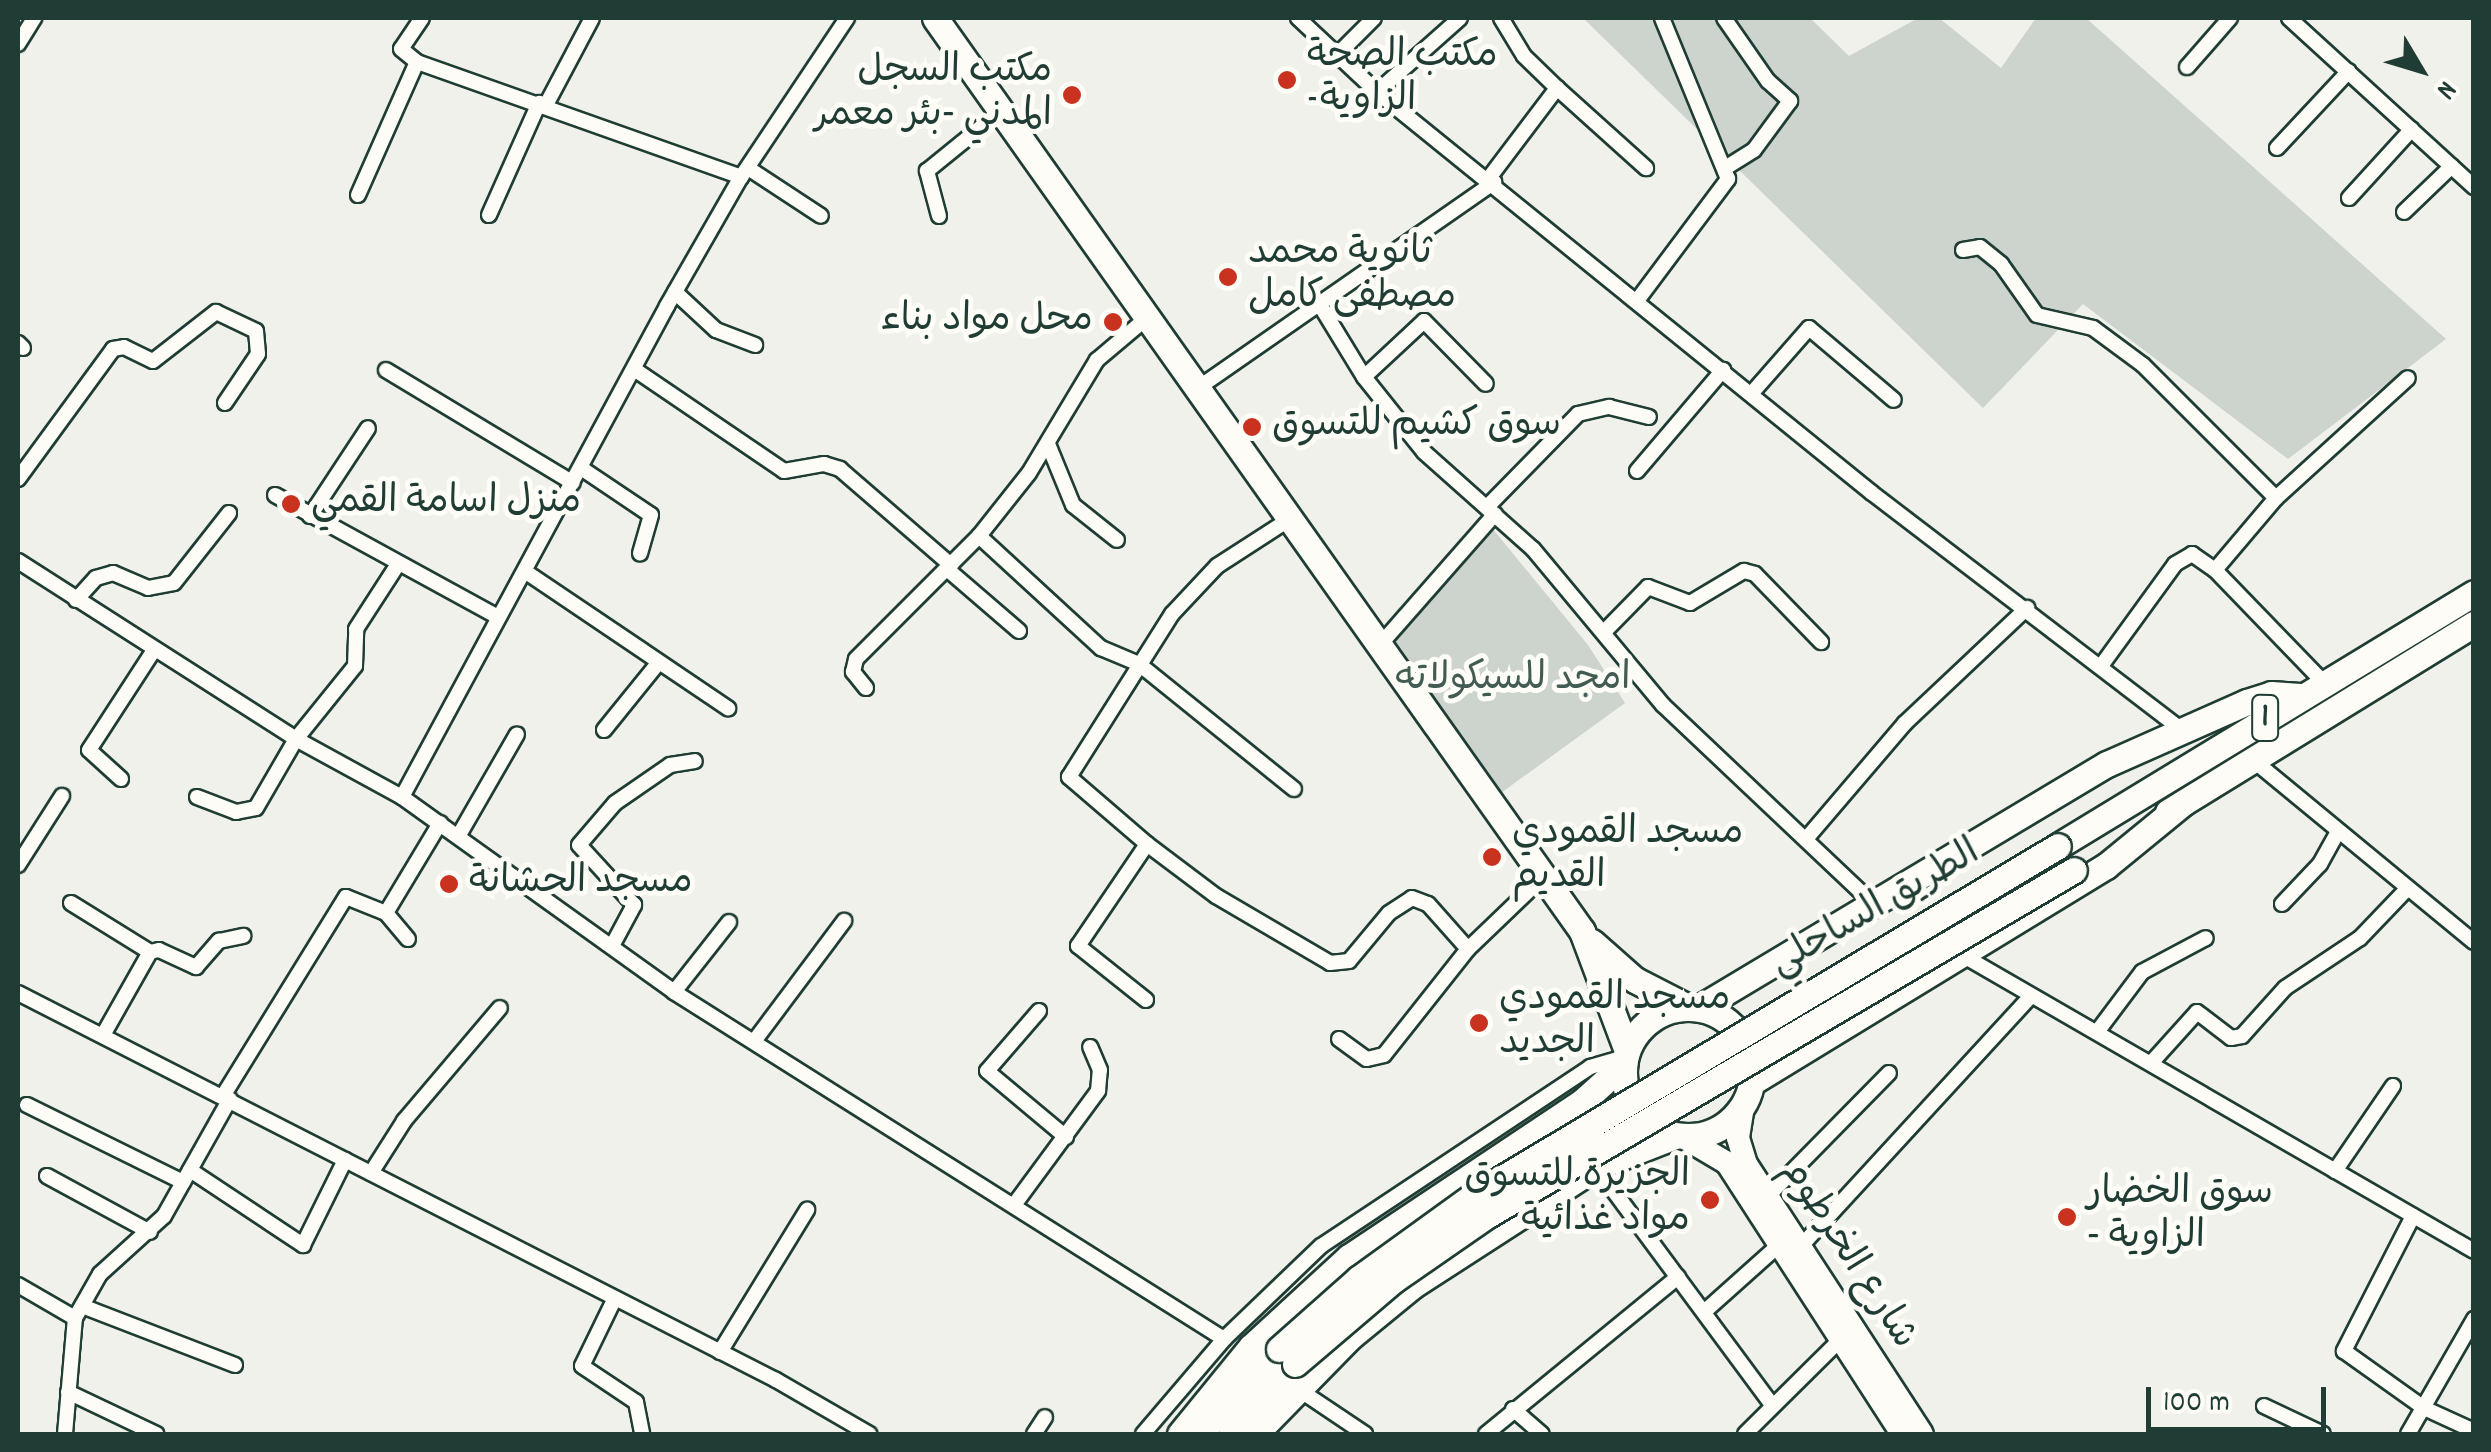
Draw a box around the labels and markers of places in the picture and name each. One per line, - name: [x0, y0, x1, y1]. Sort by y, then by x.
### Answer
- place label: مكتب الصحة -الزاوية: [1307, 35, 1498, 124]
- place label: مكتب السجل المدني -بئر معمر: [815, 50, 1052, 140]
- marker: مكتب الصحة -الزاوية: [1276, 69, 1298, 91]
- marker: مكتب السجل المدني -بئر معمر: [1061, 84, 1083, 106]
- place label: ثانوية محمد مصطفى كامل: [1248, 232, 1456, 322]
- marker: ثانوية محمد مصطفى كامل: [1217, 266, 1239, 288]
- place label: محل مواد بناء: [880, 299, 1093, 345]
- marker: محل مواد بناء: [1102, 311, 1124, 333]
- place label: سوق كشيم للتسوق: [1272, 404, 1561, 450]
- marker: سوق كشيم للتسوق: [1241, 416, 1263, 438]
- place label: منزل اسامة القمي: [311, 481, 581, 527]
- marker: منزل اسامة القمي: [280, 493, 302, 515]
- place label: مسجد القمودي القديم: [1512, 812, 1743, 902]
- marker: مسجد القمودي القديم: [1481, 846, 1503, 868]
- place label: مسجد الحشانة: [469, 861, 693, 907]
- marker: مسجد الحشانة: [438, 873, 460, 895]
- place label: مسجد القمودي الجديد: [1499, 978, 1730, 1068]
- marker: مسجد القمودي الجديد: [1468, 1012, 1490, 1034]
- place label: الجزيرة للتسوق مواد غذائية: [1464, 1155, 1690, 1244]
- place label: سوق الخضار - الزاوية: [2087, 1172, 2273, 1262]
- marker: الجزيرة للتسوق مواد غذائية: [1699, 1189, 1721, 1211]
- marker: سوق الخضار - الزاوية: [2056, 1206, 2078, 1228]

